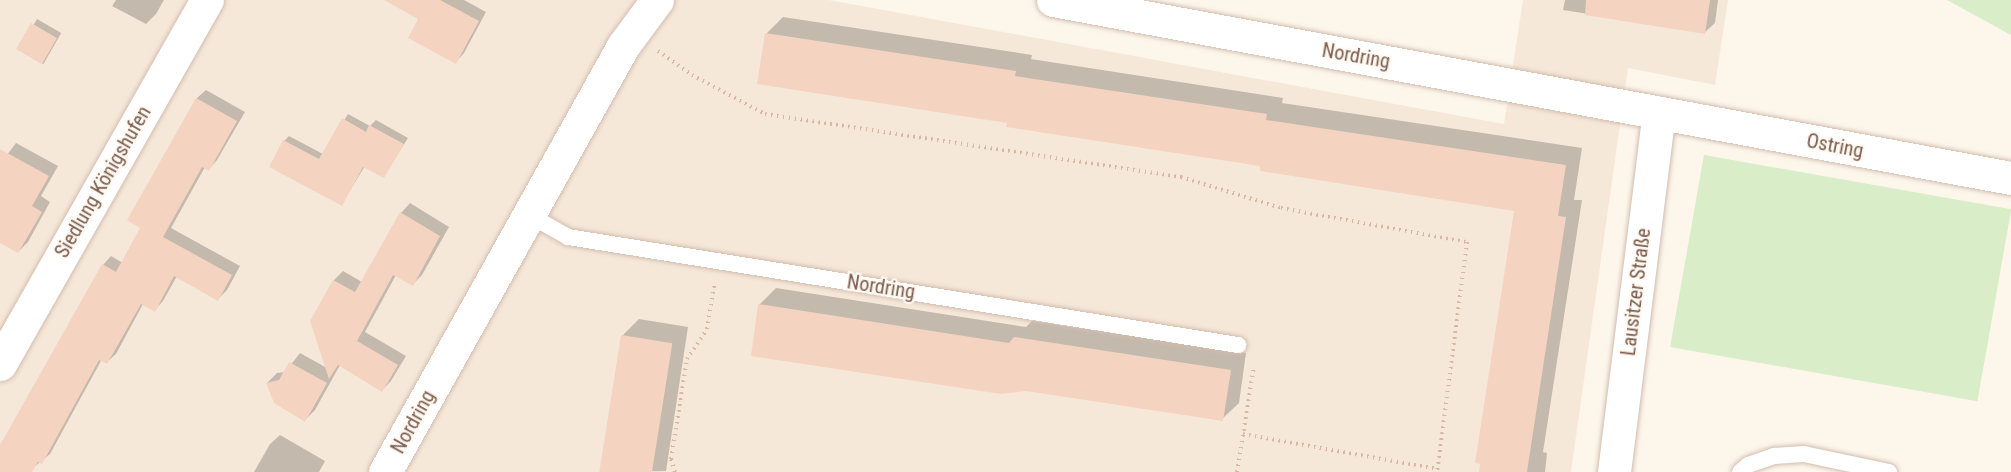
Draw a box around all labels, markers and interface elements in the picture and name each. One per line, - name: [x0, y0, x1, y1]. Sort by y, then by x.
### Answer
- street label: Nordring: [1320, 38, 1392, 74]
- street label: Siedlung Königshufen: [50, 102, 156, 262]
- street label: Ostring: [1805, 129, 1865, 163]
- street label: Lausitzer Straße: [1616, 227, 1656, 357]
- street label: Nordring: [845, 270, 917, 304]
- street label: Nordring: [386, 386, 440, 458]

